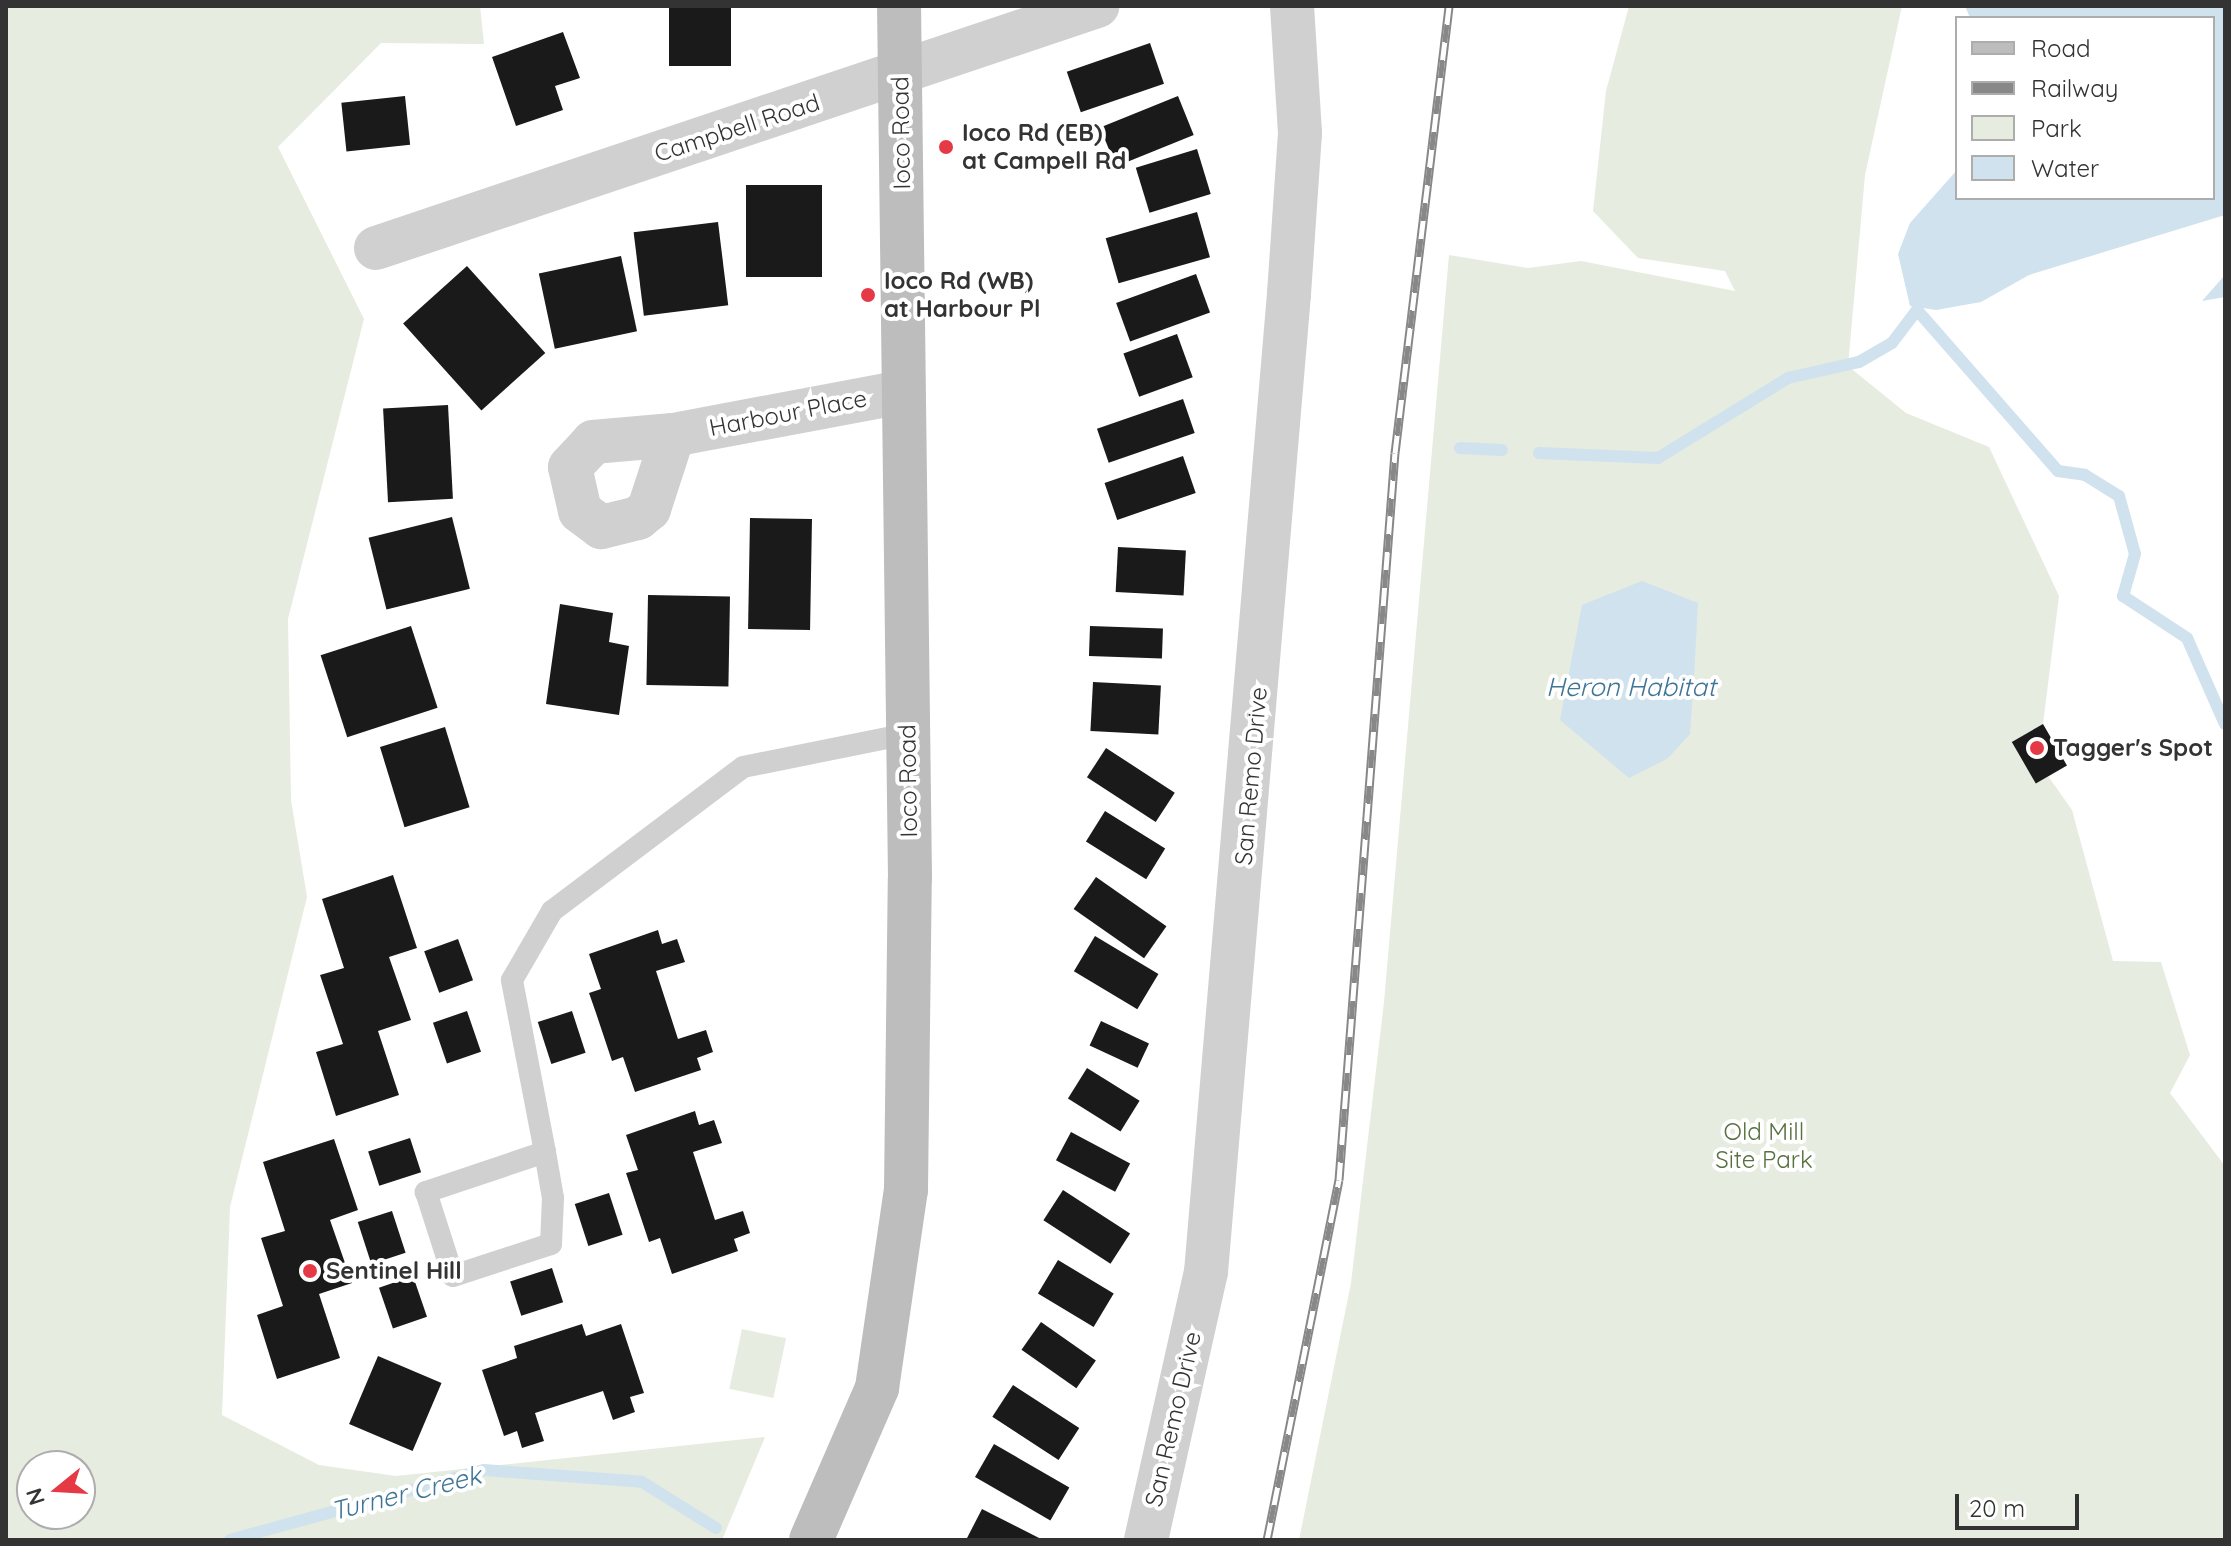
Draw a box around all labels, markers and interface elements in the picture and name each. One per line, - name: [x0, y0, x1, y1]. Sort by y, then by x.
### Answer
- legend: [1955, 16, 2215, 200]
- text: Road: [2031, 33, 2091, 63]
- text: Railway: [2031, 73, 2118, 103]
- street label: Ioco Road: [886, 76, 916, 190]
- street label: Campbell Road: [651, 88, 823, 168]
- text: Park: [2031, 113, 2082, 143]
- place label: Ioco Rd (EB) at Campell Rd: [962, 119, 1126, 175]
- marker: Ioco Rd (EB) at Campell Rd: [937, 138, 955, 156]
- text: Water: [2031, 153, 2099, 183]
- place label: Ioco Rd (WB) at Harbour Pl: [884, 267, 1041, 323]
- marker: Ioco Rd (WB) at Harbour Pl: [859, 286, 877, 304]
- street label: Harbour Place: [707, 384, 869, 442]
- water label: Heron Habitat: [1546, 671, 1716, 703]
- street label: San Remo Drive: [1229, 686, 1273, 866]
- street label: Ioco Road: [893, 724, 923, 838]
- place label: Tagger's Spot: [2053, 734, 2213, 762]
- marker: Tagger's Spot: [2028, 739, 2046, 757]
- park label: Old Mill Site Park: [1715, 1118, 1813, 1174]
- place label: Sentinel Hill: [326, 1257, 462, 1285]
- marker: Sentinel Hill: [301, 1262, 319, 1280]
- street label: San Remo Drive: [1139, 1329, 1207, 1509]
- north arrow: [16, 1450, 96, 1530]
- water label: Turner Creek: [328, 1459, 484, 1527]
- scale bar: [1959, 1478, 2083, 1528]
- text: N: [19, 1485, 51, 1509]
- text: 20 m: [1969, 1493, 2025, 1523]

